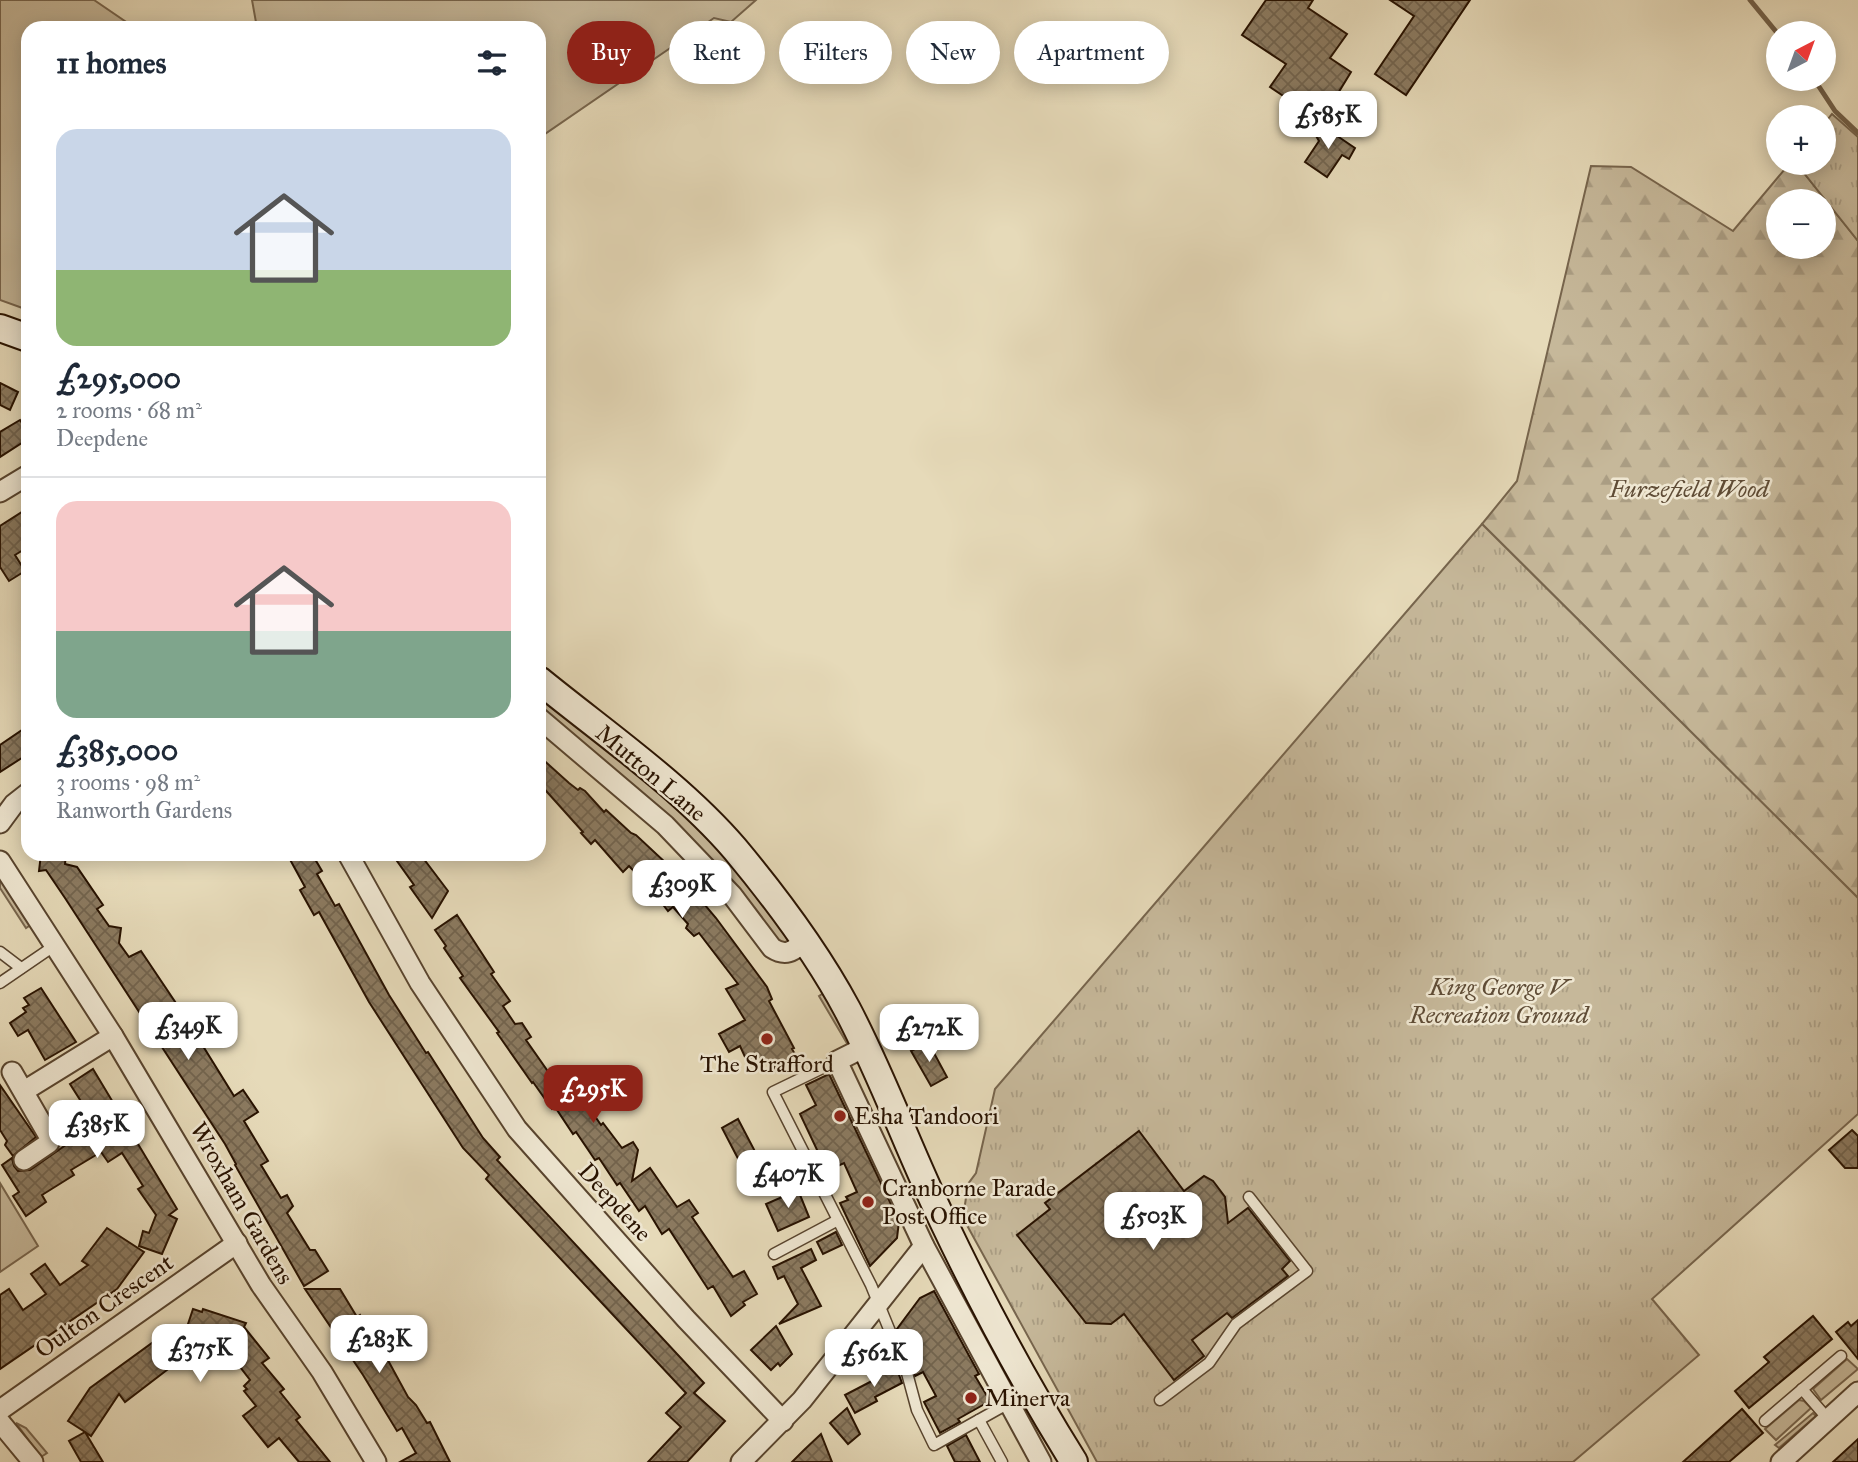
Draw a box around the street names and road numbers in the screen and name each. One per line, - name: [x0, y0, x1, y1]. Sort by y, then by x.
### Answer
- street label: Mutton Lane: [589, 718, 713, 828]
- street label: Wroxham Gardens: [183, 1116, 301, 1290]
- street label: Deepdene: [572, 1156, 658, 1248]
- street label: Oulton Crescent: [29, 1247, 179, 1365]

